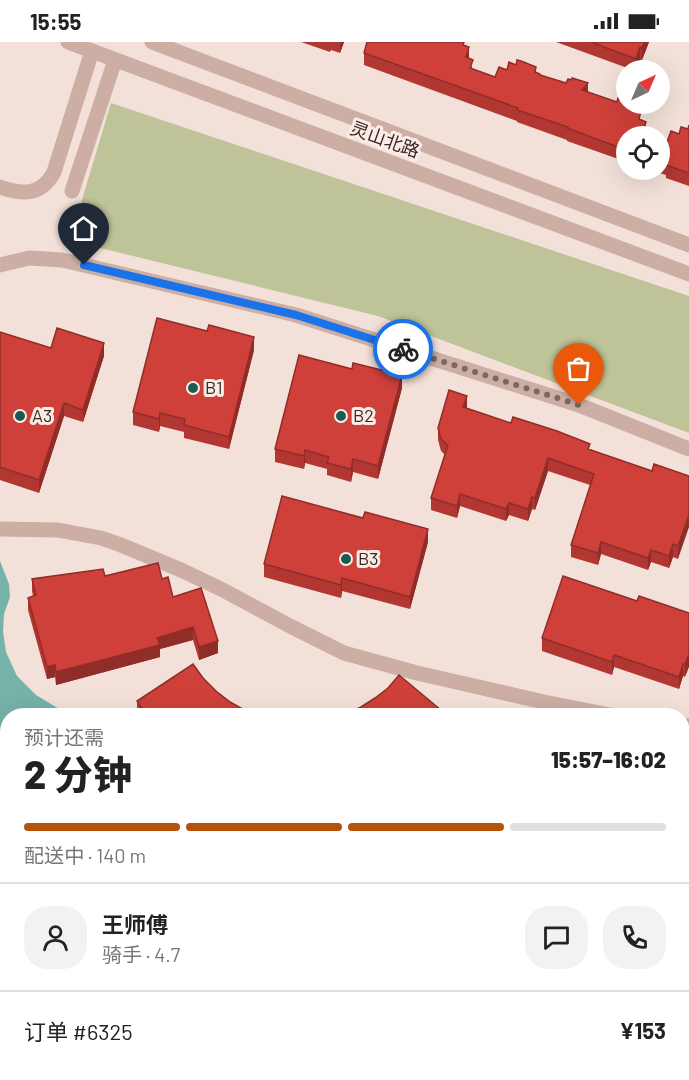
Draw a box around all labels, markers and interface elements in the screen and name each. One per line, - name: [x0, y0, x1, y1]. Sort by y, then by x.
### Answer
- text: 15:55: [30, 8, 81, 34]
- north arrow: [616, 60, 670, 114]
- map controls: [616, 60, 670, 180]
- street label: 灵山北路: [348, 116, 423, 162]
- button: locate: [616, 126, 670, 180]
- pin: [58, 203, 109, 265]
- icon: home: [67, 212, 100, 245]
- courier: [373, 319, 433, 379]
- icon: bike: [387, 333, 420, 366]
- pin: [553, 343, 604, 405]
- icon: bag: [562, 352, 595, 385]
- place label: B1: [205, 376, 223, 398]
- marker: B1: [186, 381, 200, 395]
- place label: A3: [32, 404, 52, 426]
- place label: B2: [353, 404, 374, 426]
- marker: A3: [13, 409, 27, 423]
- marker: B2: [334, 409, 348, 423]
- place label: B3: [358, 547, 379, 569]
- marker: B3: [339, 552, 353, 566]
- text: 预计还需: [24, 725, 104, 749]
- text: 15:57–16:02: [551, 746, 666, 772]
- text: 2 分钟: [24, 750, 132, 797]
- text: 配送中 · 140 m: [24, 843, 146, 867]
- button: person: [24, 906, 87, 969]
- button: chat: [525, 906, 588, 969]
- button: phone: [603, 906, 666, 969]
- text: 王师傅: [102, 911, 168, 937]
- text: 骑手 · 4.7: [102, 942, 180, 966]
- text: ¥153: [619, 1017, 666, 1043]
- text: 订单 #6325: [24, 1018, 133, 1044]

